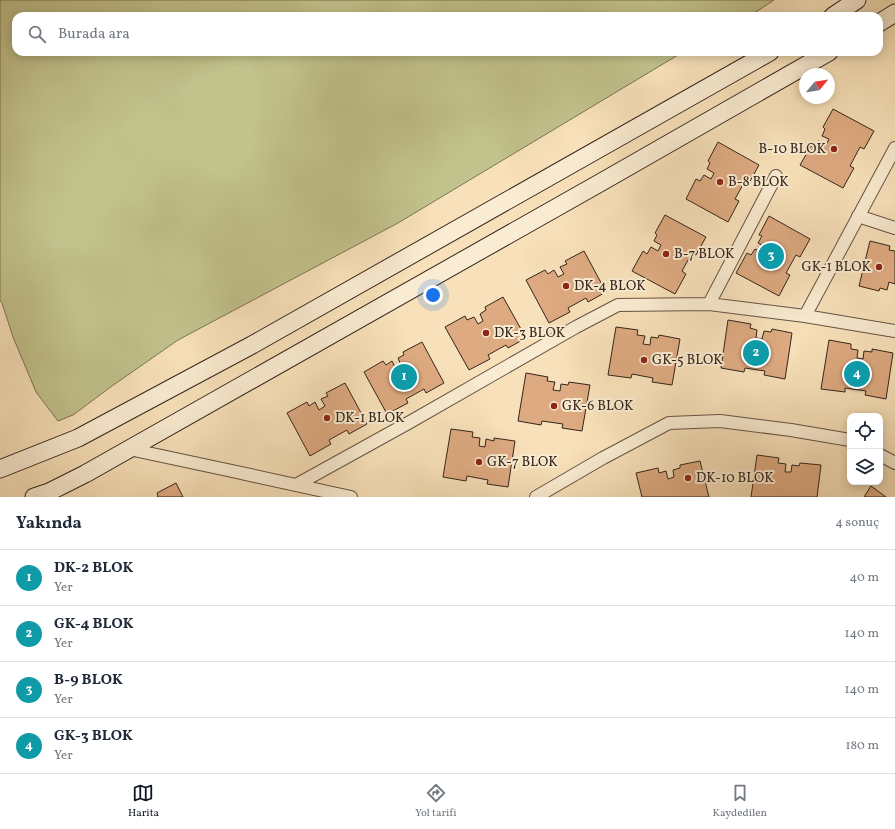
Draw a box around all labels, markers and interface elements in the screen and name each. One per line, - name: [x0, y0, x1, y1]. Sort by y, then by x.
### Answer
- search box: [12, 12, 883, 56]
- icon: search: [26, 23, 48, 45]
- text: Burada ara: [58, 24, 130, 45]
- north arrow: [799, 68, 835, 104]
- place label: B-10 BLOK: [758, 140, 826, 159]
- marker: B-10 BLOK: [829, 144, 839, 154]
- place label: B-8 BLOK: [728, 173, 789, 192]
- marker: B-8 BLOK: [715, 177, 725, 187]
- pin: 3: [758, 241, 784, 271]
- place label: B-7 BLOK: [674, 245, 735, 264]
- marker: B-7 BLOK: [661, 249, 671, 259]
- place label: GK-1 BLOK: [802, 258, 871, 277]
- marker: GK-1 BLOK: [874, 262, 884, 272]
- place label: DK-4 BLOK: [574, 277, 646, 296]
- marker: DK-4 BLOK: [561, 281, 571, 291]
- your location: [423, 285, 443, 305]
- place label: DK-3 BLOK: [494, 324, 566, 343]
- marker: DK-3 BLOK: [481, 328, 491, 338]
- pin: 2: [743, 338, 769, 368]
- place label: GK-5 BLOK: [652, 351, 723, 370]
- marker: GK-5 BLOK: [639, 355, 649, 365]
- pin: 4: [844, 359, 870, 389]
- pin: 1: [391, 362, 417, 392]
- place label: GK-6 BLOK: [562, 397, 634, 416]
- marker: GK-6 BLOK: [549, 401, 559, 411]
- place label: DK-1 BLOK: [335, 409, 405, 428]
- marker: DK-1 BLOK: [322, 413, 332, 423]
- map controls: [847, 413, 883, 485]
- button: locate: [847, 413, 883, 449]
- button: layers: [847, 449, 883, 485]
- place label: GK-7 BLOK: [487, 453, 558, 472]
- marker: GK-7 BLOK: [474, 457, 484, 467]
- place label: DK-10 BLOK: [696, 469, 774, 488]
- marker: DK-10 BLOK: [683, 473, 693, 483]
- text: Yakında: [16, 512, 82, 535]
- text: 4 sonuç: [835, 514, 879, 532]
- text: DK-2 BLOK: [54, 558, 133, 579]
- text: 1: [26, 569, 32, 587]
- text: 40 m: [850, 569, 879, 587]
- text: Yer: [54, 579, 73, 597]
- text: GK-4 BLOK: [54, 614, 134, 635]
- text: 2: [26, 625, 32, 643]
- text: 140 m: [845, 625, 879, 643]
- text: Yer: [54, 635, 73, 653]
- text: B-9 BLOK: [54, 670, 123, 691]
- text: 3: [26, 681, 32, 699]
- text: 140 m: [845, 681, 879, 699]
- text: Yer: [54, 691, 73, 709]
- text: GK-3 BLOK: [54, 726, 133, 747]
- text: 4: [25, 737, 33, 755]
- text: 180 m: [845, 737, 879, 755]
- text: Yer: [54, 747, 73, 765]
- tab: Harita: [128, 782, 159, 821]
- tab: Yol tarifi: [415, 782, 457, 821]
- tab: Kaydedilen: [713, 782, 767, 821]

